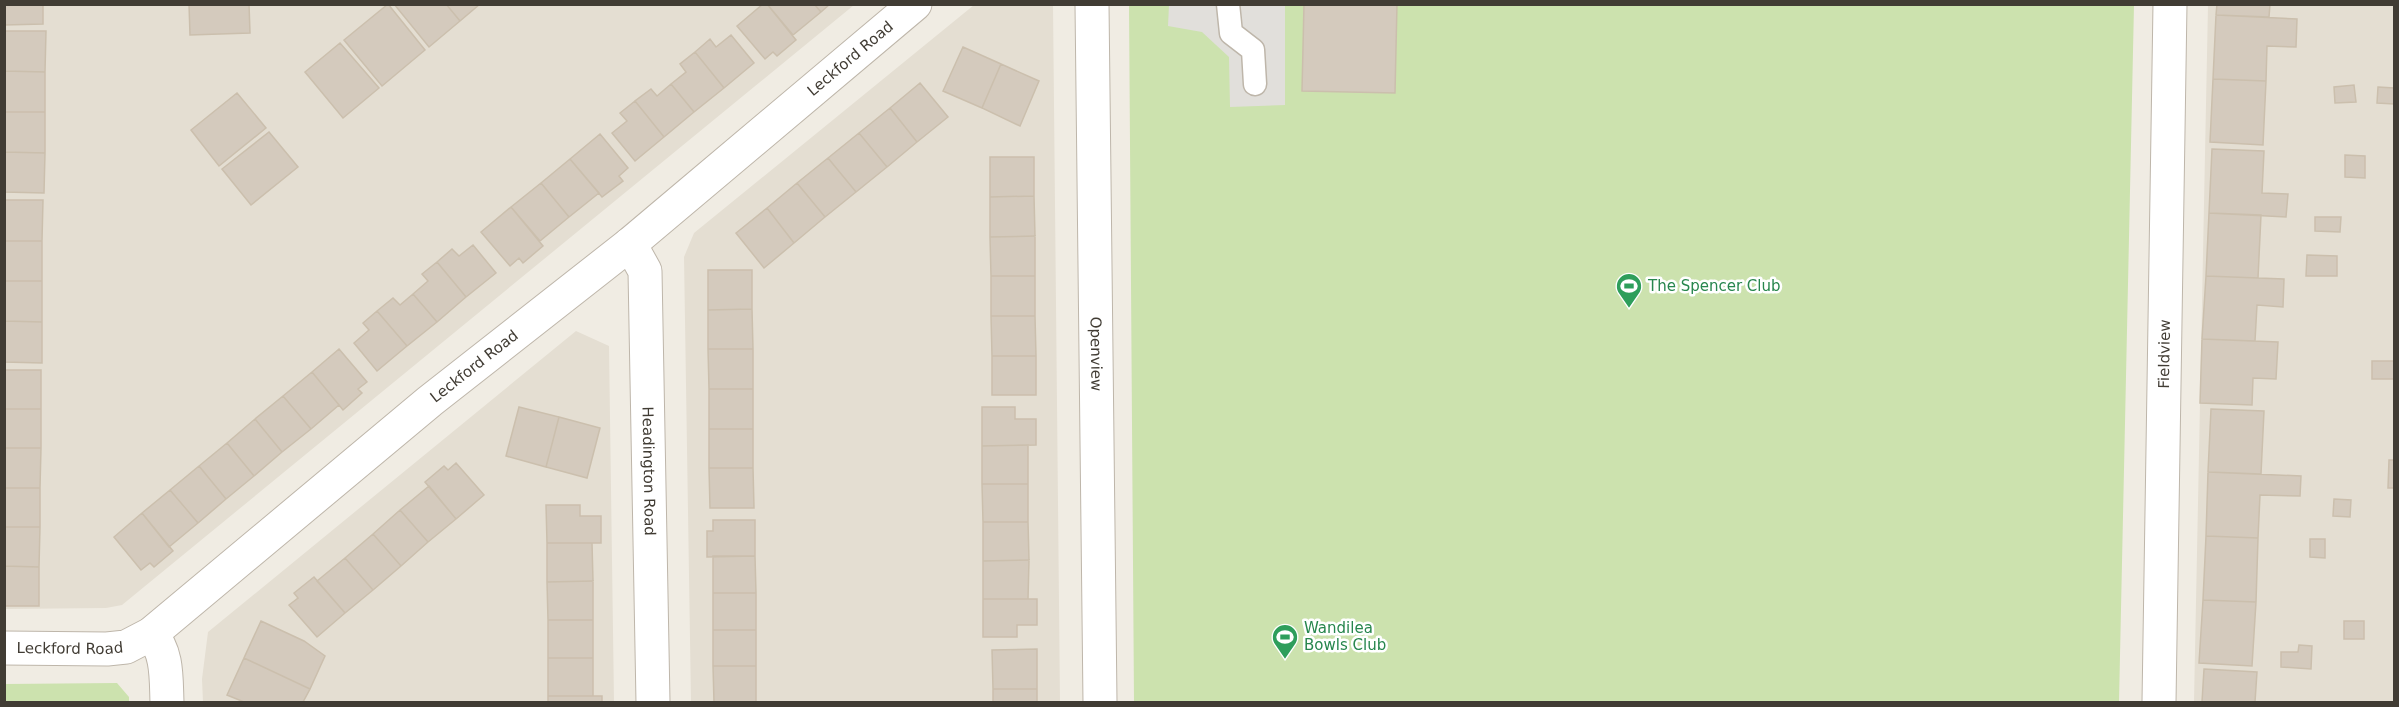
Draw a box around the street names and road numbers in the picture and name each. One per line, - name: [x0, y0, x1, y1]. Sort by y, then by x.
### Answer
- street label: Leckford Road: [804, 17, 897, 100]
- street label: Openview: [1087, 317, 1105, 391]
- street label: Fieldview: [2155, 319, 2174, 389]
- street label: Leckford Road: [427, 326, 522, 406]
- street label: Headington Road: [639, 406, 659, 536]
- street label: Leckford Road: [17, 638, 124, 658]

